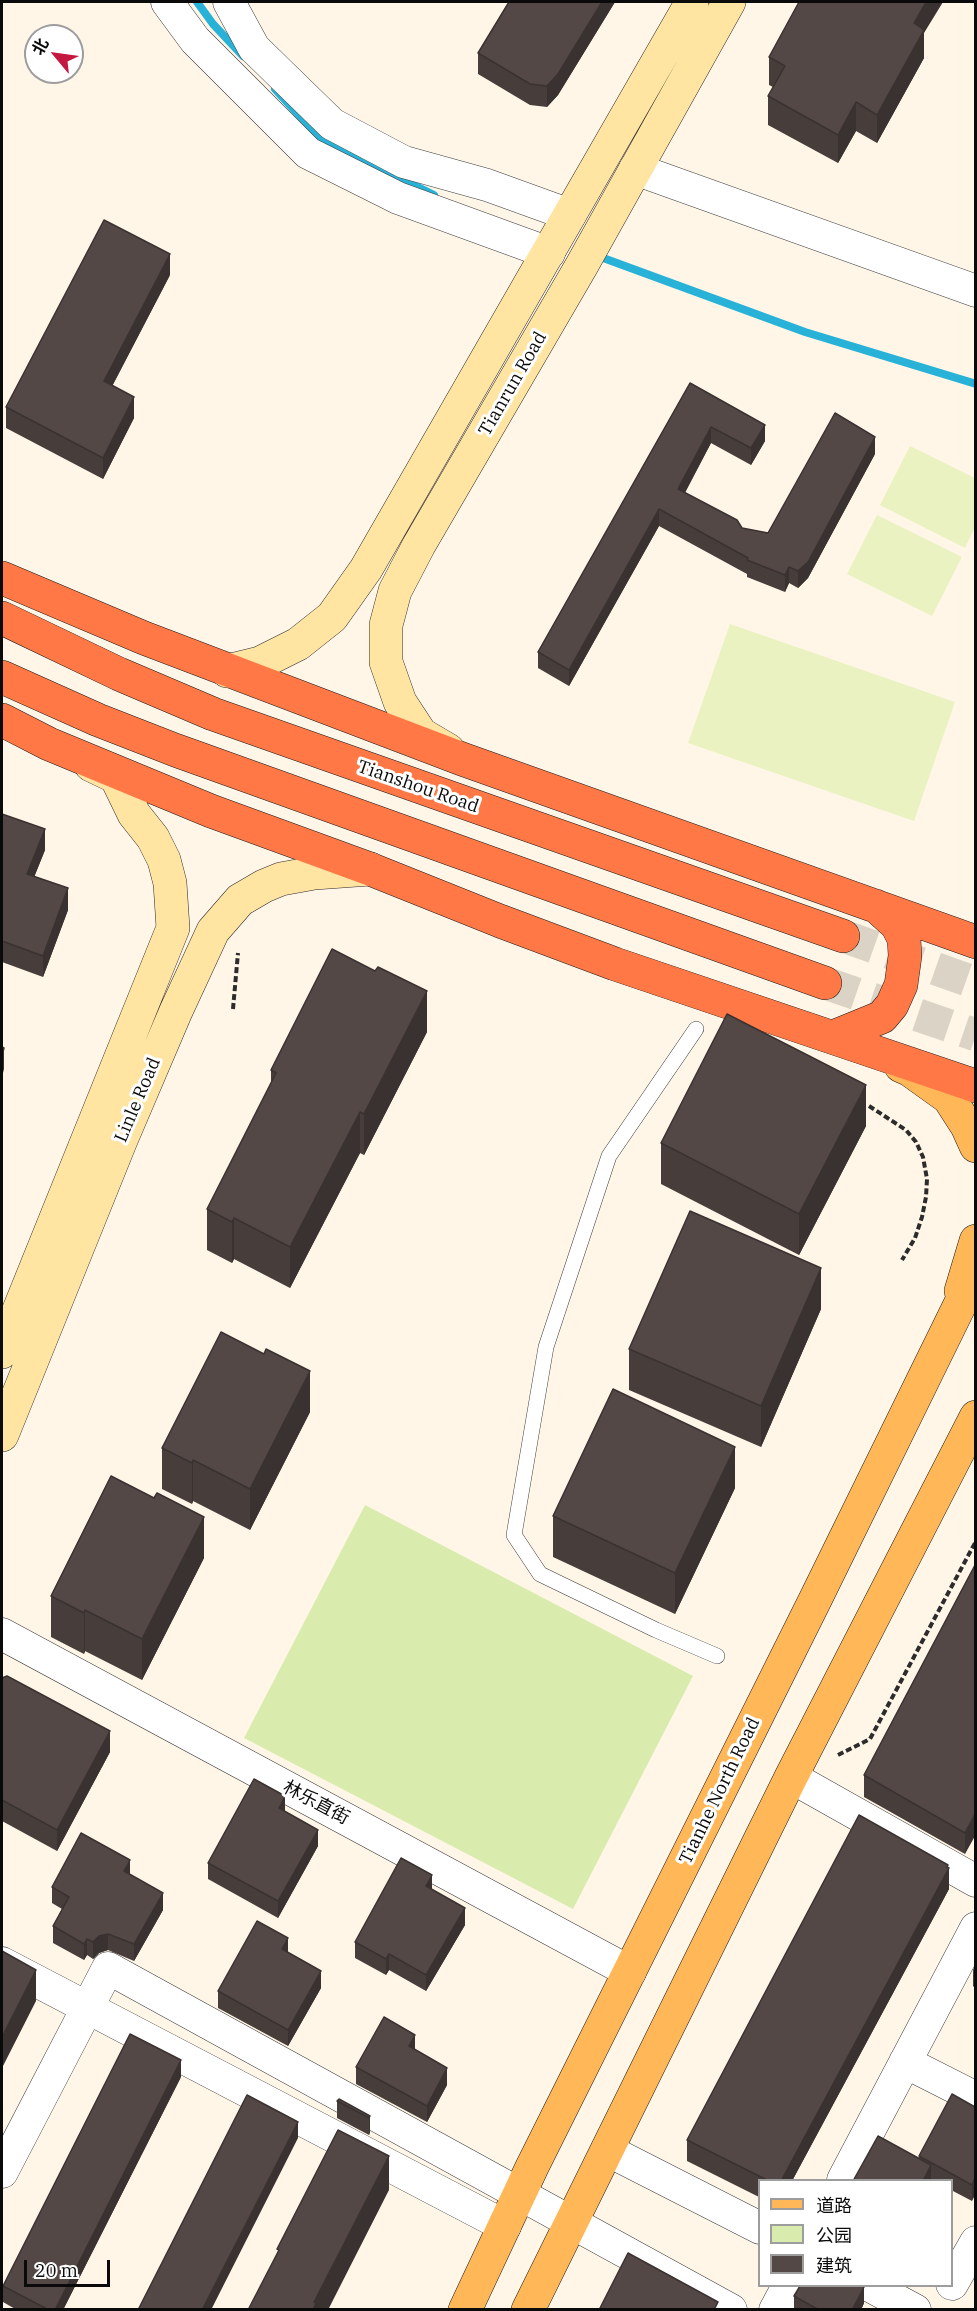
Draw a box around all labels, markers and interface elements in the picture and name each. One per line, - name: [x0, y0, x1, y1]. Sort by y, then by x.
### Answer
- north arrow: [24, 24, 84, 84]
- text: 北: [27, 34, 53, 58]
- street label: Tianrun Road: [474, 328, 552, 440]
- street label: Tianshou Road: [354, 756, 482, 818]
- street label: Linle Road: [110, 1054, 166, 1146]
- street label: Tianhe North Road: [675, 1714, 765, 1868]
- street label: 林乐直街: [279, 1777, 353, 1829]
- legend: [758, 2179, 953, 2287]
- text: 道路: [816, 2194, 852, 2217]
- text: 公园: [816, 2224, 852, 2247]
- scale bar: [27, 2248, 112, 2286]
- text: 建筑: [816, 2254, 852, 2277]
- text: 20 m: [35, 2259, 78, 2282]

